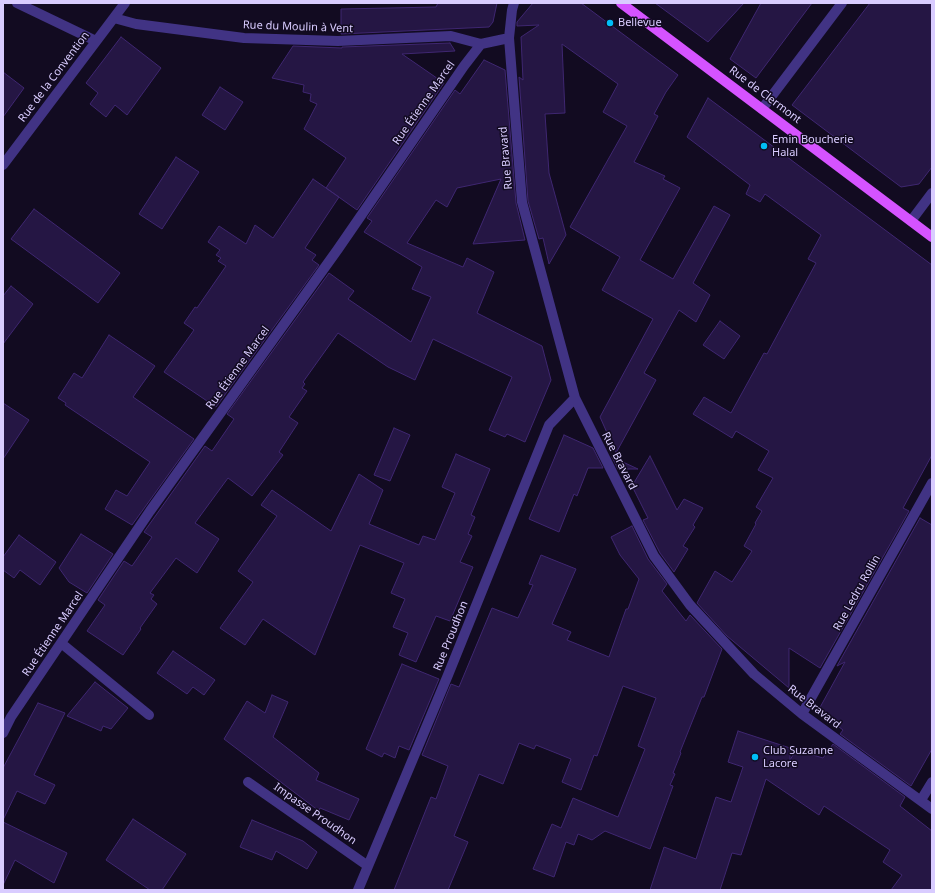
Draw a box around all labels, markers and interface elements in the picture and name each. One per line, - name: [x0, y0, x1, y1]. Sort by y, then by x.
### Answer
- place label: Bellevue: [618, 16, 662, 30]
- street label: Rue du Moulin à Vent: [243, 18, 353, 36]
- marker: Bellevue: [605, 18, 615, 28]
- street label: Rue de la Convention: [16, 29, 92, 125]
- street label: Rue Étienne Marcel: [390, 59, 458, 147]
- street label: Rue de Clermont: [726, 64, 804, 126]
- street label: Rue Bravard: [497, 126, 515, 190]
- place label: Emin Boucherie Halal: [772, 133, 853, 159]
- marker: Emin Boucherie Halal: [759, 141, 769, 151]
- street label: Rue Étienne Marcel: [203, 324, 273, 412]
- street label: Rue Bravard: [599, 430, 639, 492]
- street label: Rue Ledru Rollin: [831, 553, 883, 633]
- street label: Rue Étienne Marcel: [20, 589, 86, 679]
- street label: Rue Proudhon: [431, 599, 471, 673]
- street label: Rue Bravard: [785, 682, 843, 732]
- place label: Club Suzanne Lacore: [763, 744, 833, 770]
- marker: Club Suzanne Lacore: [750, 752, 760, 762]
- street label: Impasse Proudhon: [271, 780, 359, 848]

